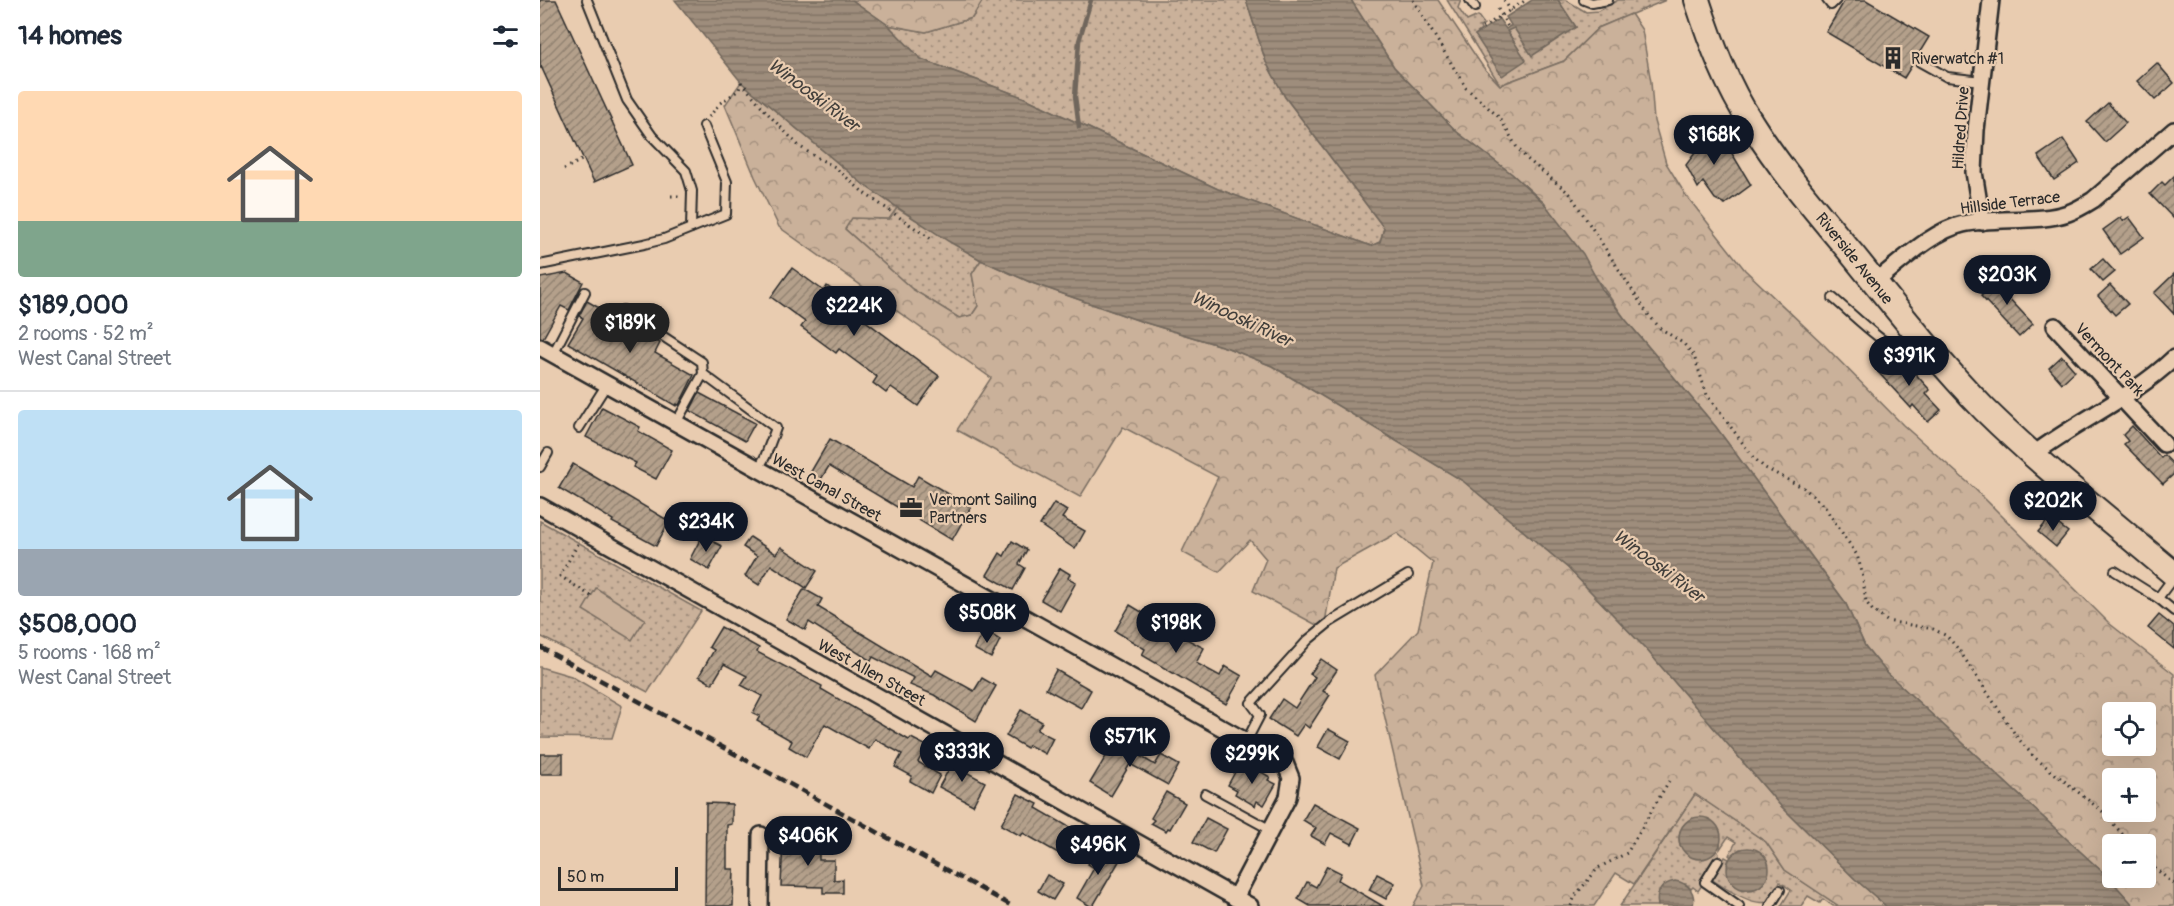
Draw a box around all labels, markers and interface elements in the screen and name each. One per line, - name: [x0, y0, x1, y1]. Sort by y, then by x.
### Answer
- text: 14 homes: [18, 20, 122, 52]
- icon: filters: [489, 20, 522, 53]
- building icon: Riverwatch #1: [1880, 45, 1906, 71]
- place label: Riverwatch #1: [1911, 49, 2004, 69]
- water label: Winooski River: [763, 54, 866, 139]
- street label: Hildred Drive: [1948, 86, 1974, 170]
- pin: $168K: [1672, 115, 1756, 166]
- text: $168K: [1688, 122, 1740, 147]
- icon: home: [216, 130, 324, 238]
- street label: Hillside Terrace: [1959, 187, 2061, 219]
- street label: Riverside Avenue: [1811, 209, 1897, 309]
- pin: $203K: [1965, 255, 2049, 306]
- text: $203K: [1978, 262, 2036, 287]
- pin: $224K: [812, 286, 896, 337]
- water label: Winooski River: [1188, 286, 1298, 354]
- text: $189,000: [18, 289, 129, 321]
- text: $224K: [826, 293, 882, 318]
- pin: $189K: [588, 303, 672, 354]
- text: $189K: [604, 310, 656, 335]
- street label: Vermont Park: [2070, 319, 2148, 401]
- text: 2 rooms · 52 m²: [18, 321, 154, 346]
- pin: $391K: [1867, 336, 1951, 387]
- text: $391K: [1883, 343, 1935, 368]
- text: West Canal Street: [18, 346, 171, 371]
- icon: home: [216, 449, 324, 557]
- street label: West Canal Street: [768, 449, 885, 527]
- pin: $202K: [2011, 481, 2095, 532]
- text: $202K: [2024, 488, 2082, 513]
- place label: Vermont Sailing Partners: [929, 490, 1037, 528]
- office icon: Vermont Sailing Partners: [898, 495, 924, 521]
- pin: $234K: [664, 502, 748, 553]
- text: $234K: [678, 509, 734, 534]
- water label: Winooski River: [1608, 525, 1711, 610]
- pin: $508K: [945, 593, 1029, 644]
- text: $508K: [958, 600, 1016, 625]
- pin: $198K: [1134, 603, 1218, 654]
- text: $508,000: [18, 608, 137, 640]
- text: $198K: [1150, 610, 1202, 635]
- street label: West Allen Street: [814, 635, 929, 711]
- text: 5 rooms · 168 m²: [18, 640, 161, 665]
- text: West Canal Street: [18, 665, 171, 690]
- map controls: [2102, 702, 2156, 888]
- button: locate: [2102, 702, 2156, 756]
- pin: $571K: [1088, 717, 1172, 768]
- text: $571K: [1104, 724, 1156, 749]
- pin: $333K: [920, 732, 1004, 783]
- pin: $299K: [1210, 734, 1294, 785]
- text: $333K: [934, 739, 990, 764]
- text: $299K: [1225, 741, 1279, 766]
- button: +: [2102, 768, 2156, 822]
- pin: $406K: [766, 816, 850, 867]
- text: $406K: [778, 823, 838, 848]
- pin: $496K: [1056, 825, 1140, 876]
- text: $496K: [1070, 832, 1126, 857]
- button: −: [2102, 834, 2156, 888]
- scale bar: [558, 864, 678, 892]
- text: 50 m: [567, 867, 604, 887]

